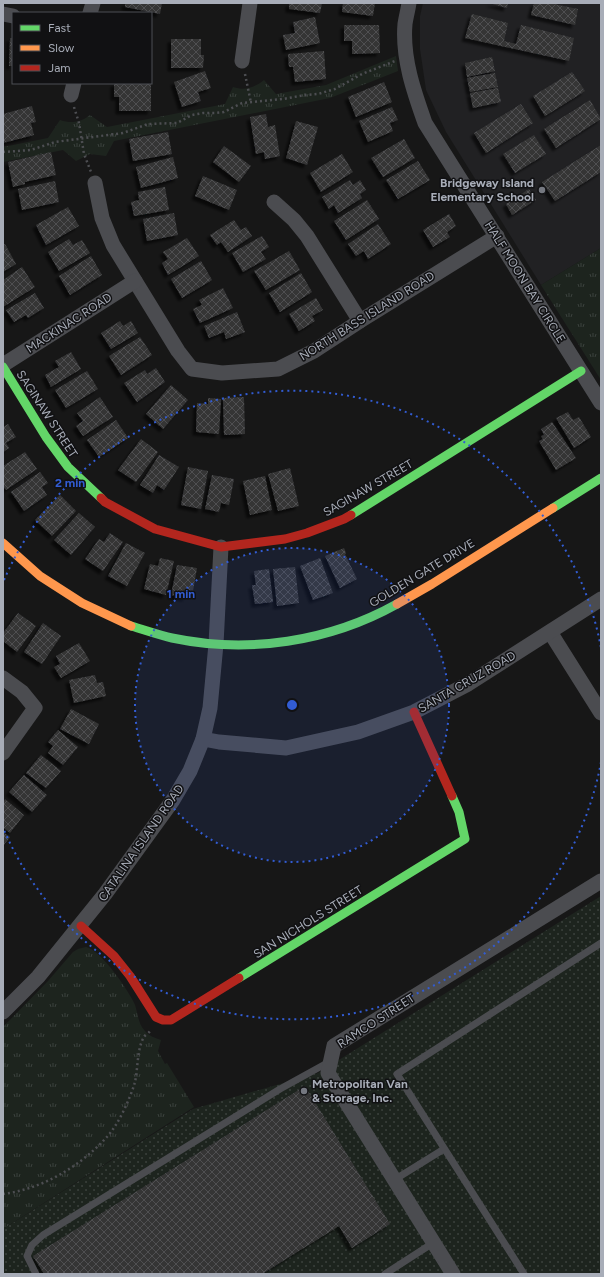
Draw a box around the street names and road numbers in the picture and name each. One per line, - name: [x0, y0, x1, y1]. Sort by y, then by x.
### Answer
- street label: HALF MOON BAY CIRCLE: [482, 219, 568, 345]
- street label: NORTH BASS ISLAND ROAD: [297, 269, 437, 363]
- street label: MACKINAC ROAD: [24, 290, 114, 356]
- street label: SAGINAW STREET: [14, 368, 81, 461]
- street label: SAGINAW STREET: [321, 456, 416, 519]
- street label: GOLDEN GATE DRIVE: [367, 536, 477, 610]
- street label: SANTA CRUZ ROAD: [416, 648, 518, 716]
- street label: CATALINA ISLAND ROAD: [95, 782, 187, 904]
- street label: SAN NICHOLS STREET: [251, 882, 366, 961]
- street label: RAMCO STREET: [335, 991, 417, 1051]

